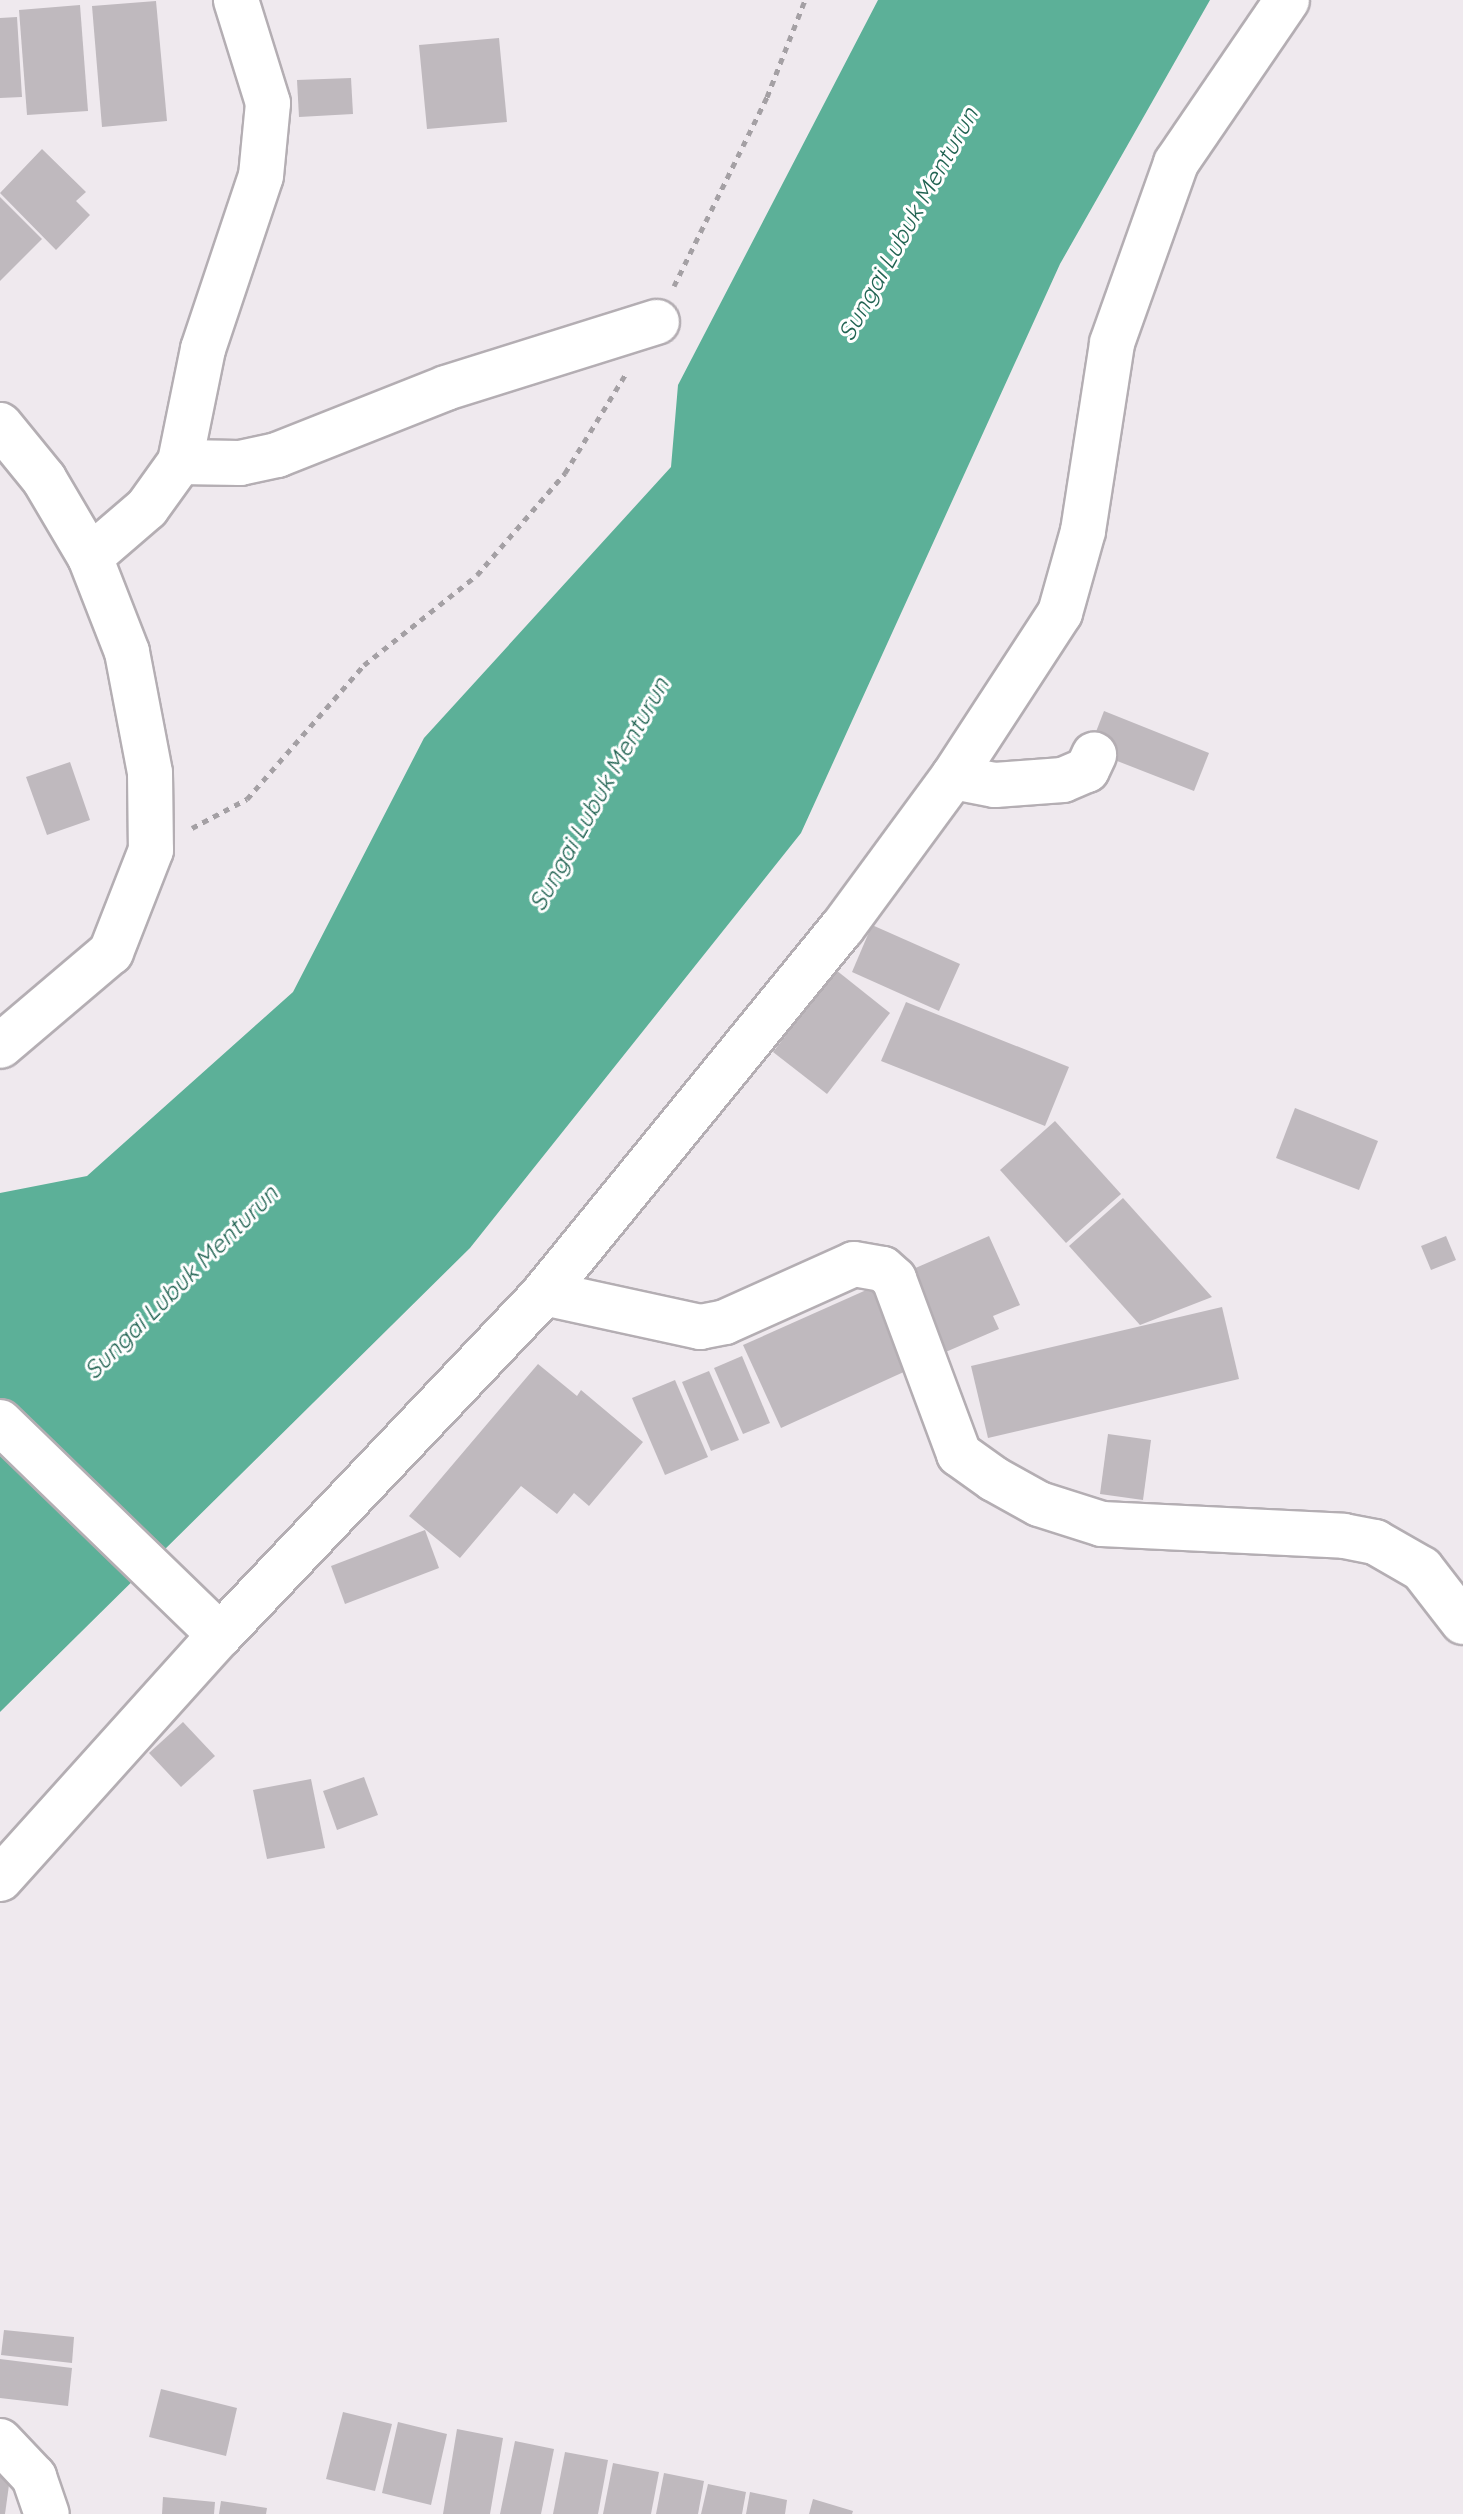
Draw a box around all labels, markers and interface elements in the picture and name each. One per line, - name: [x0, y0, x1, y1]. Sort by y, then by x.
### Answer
- water label: Sungai Lubuk Menturun: [832, 102, 984, 346]
- water label: Sungai Lubuk Menturun: [523, 672, 675, 916]
- water label: Sungai Lubuk Menturun: [78, 1179, 284, 1385]

